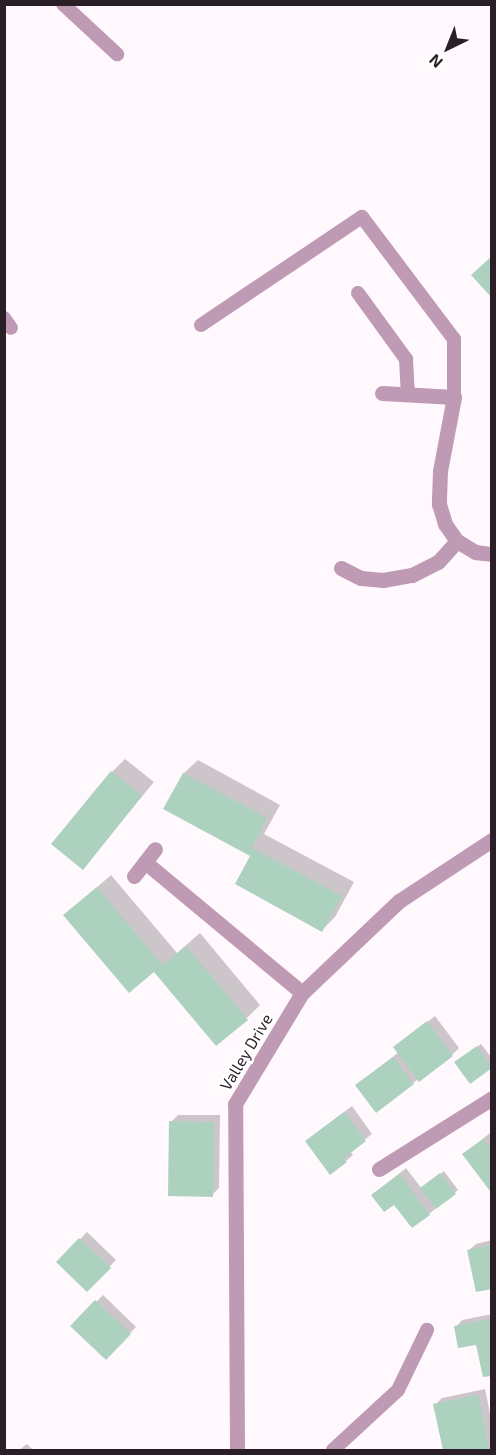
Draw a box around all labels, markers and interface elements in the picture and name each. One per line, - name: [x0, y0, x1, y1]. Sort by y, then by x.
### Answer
- north arrow: [418, 18, 478, 78]
- text: N: [425, 51, 446, 72]
- street label: Valley Drive: [216, 1010, 276, 1094]

